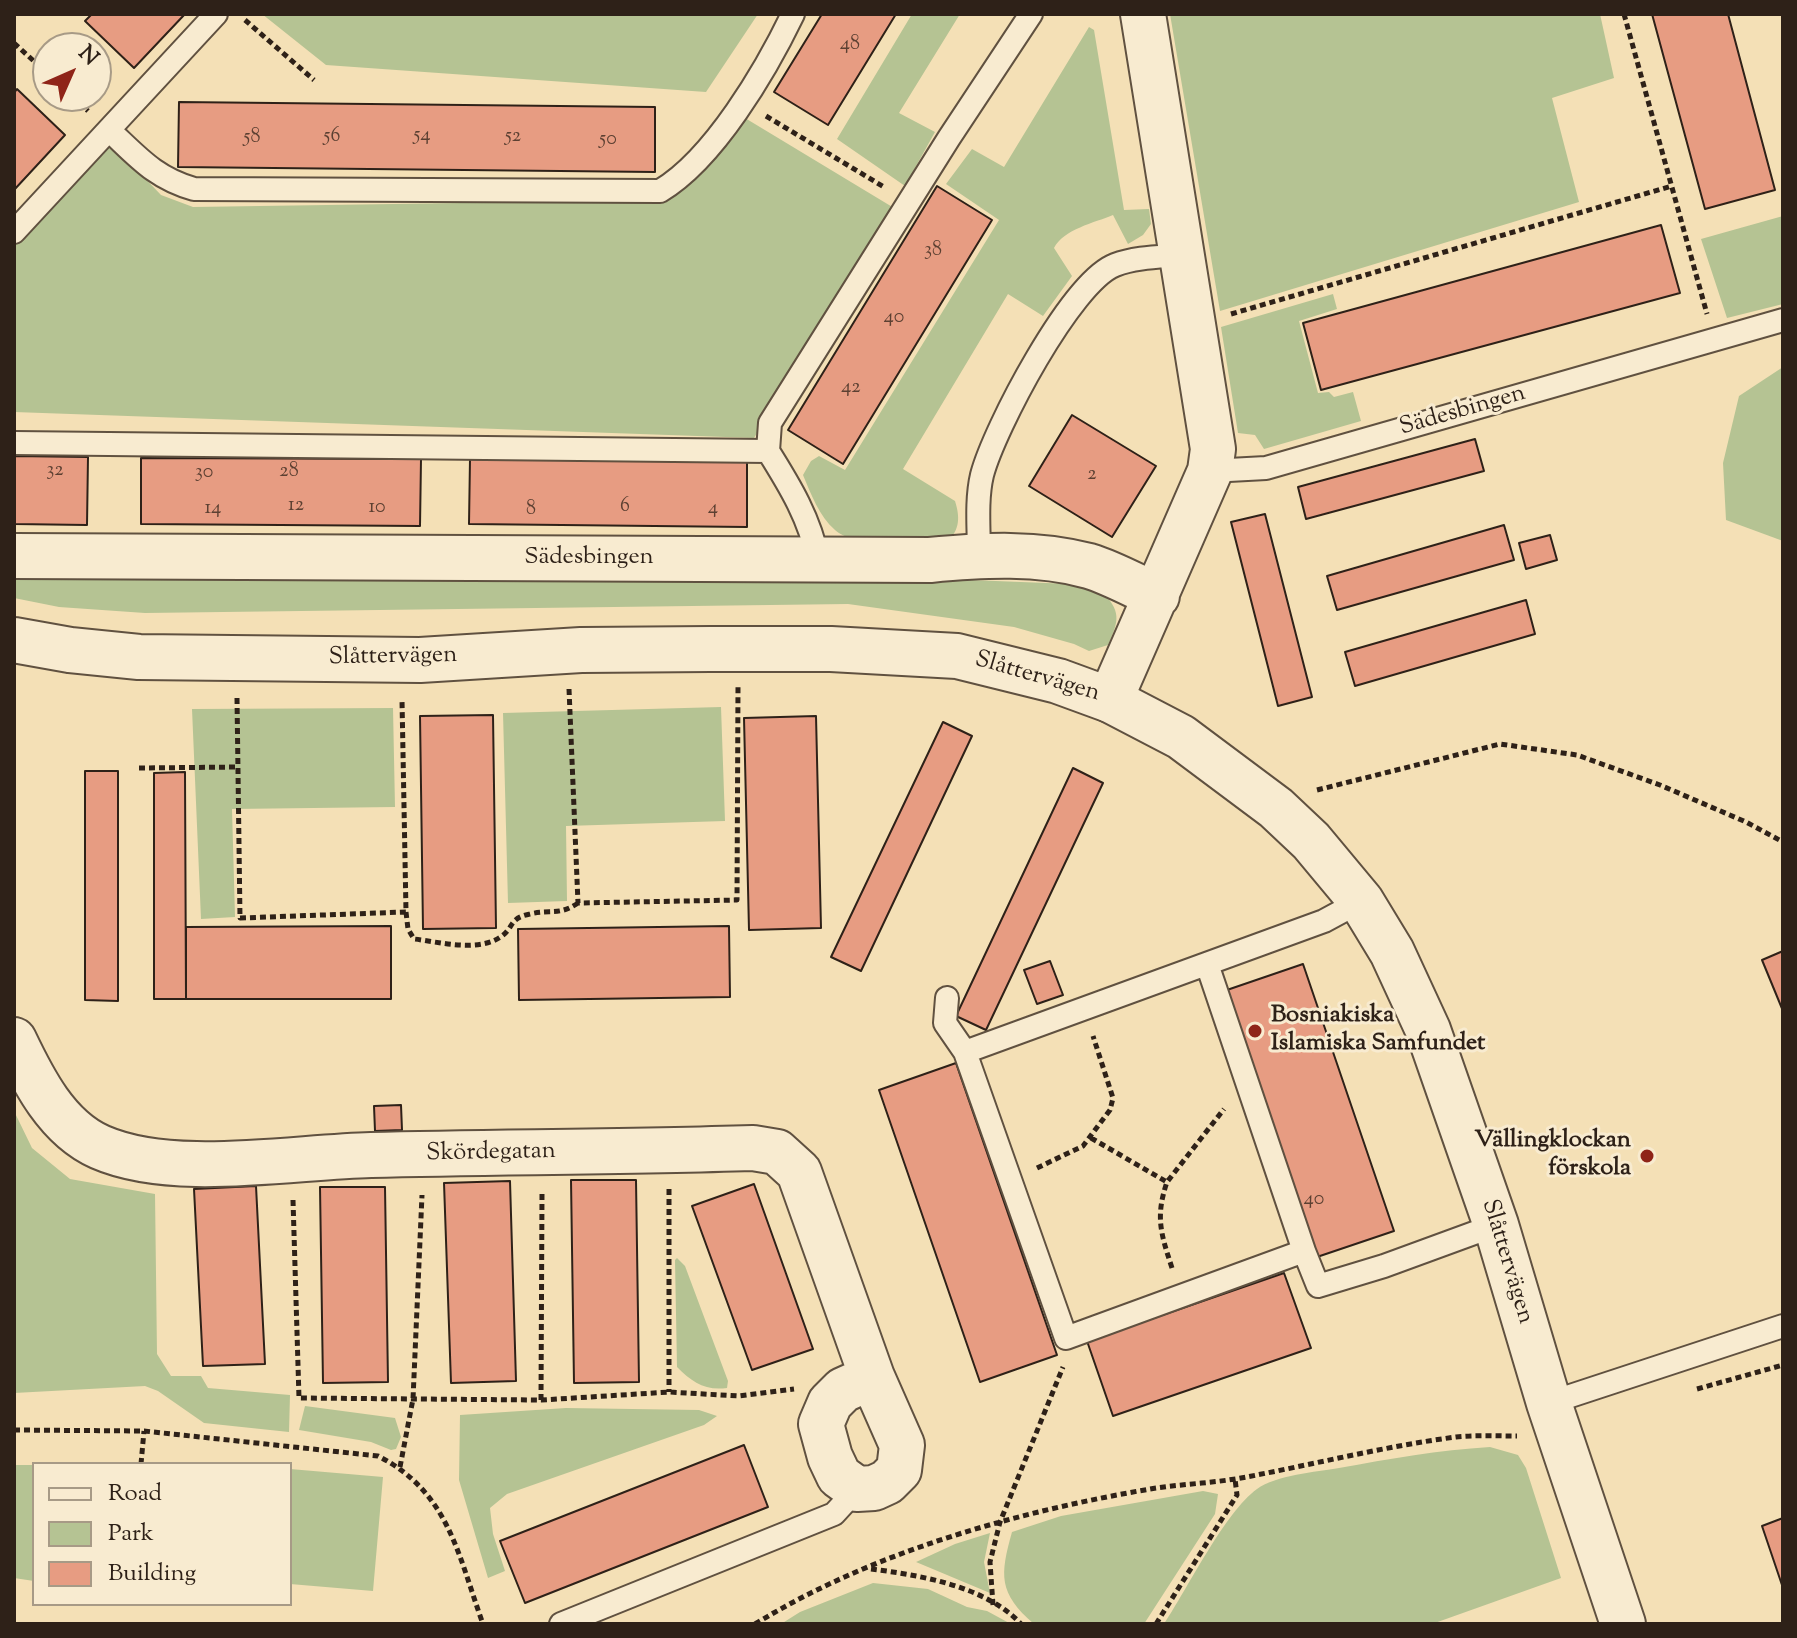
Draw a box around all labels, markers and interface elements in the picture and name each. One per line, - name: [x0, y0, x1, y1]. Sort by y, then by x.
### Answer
- north arrow: [32, 32, 112, 112]
- house number: 48: [840, 34, 860, 58]
- text: N: [70, 39, 105, 74]
- house number: 54: [414, 125, 430, 149]
- house number: 56: [324, 126, 340, 150]
- house number: 52: [505, 126, 521, 150]
- house number: 58: [244, 127, 260, 151]
- house number: 50: [599, 129, 617, 153]
- house number: 38: [924, 240, 942, 264]
- house number: 40: [884, 307, 904, 331]
- house number: 42: [841, 377, 861, 401]
- street label: Sädesbingen: [1397, 380, 1529, 444]
- house number: 32: [46, 460, 64, 484]
- house number: 28: [279, 461, 299, 485]
- house number: 30: [195, 462, 213, 486]
- house number: 2: [1087, 464, 1097, 488]
- house number: 12: [288, 495, 304, 519]
- house number: 6: [620, 496, 630, 520]
- house number: 10: [368, 497, 386, 521]
- house number: 14: [205, 498, 221, 522]
- house number: 4: [708, 498, 718, 522]
- house number: 8: [526, 499, 536, 523]
- street label: Sädesbingen: [524, 545, 654, 573]
- street label: Slåttervägen: [328, 642, 458, 674]
- street label: Slåttervägen: [971, 646, 1103, 710]
- place label: Bosniakiska Islamiska Samfundet: [1271, 1003, 1485, 1059]
- marker: Bosniakiska Islamiska Samfundet: [1246, 1022, 1264, 1040]
- place label: Vällingklockan förskola: [1474, 1128, 1631, 1184]
- street label: Skördegatan: [426, 1138, 556, 1170]
- marker: Vällingklockan förskola: [1638, 1147, 1656, 1165]
- house number: 40: [1304, 1189, 1324, 1213]
- street label: Slåttervägen: [1473, 1196, 1539, 1328]
- legend: [32, 1462, 292, 1606]
- text: Road: [108, 1477, 162, 1511]
- text: Park: [108, 1517, 154, 1551]
- text: Building: [108, 1557, 196, 1591]

